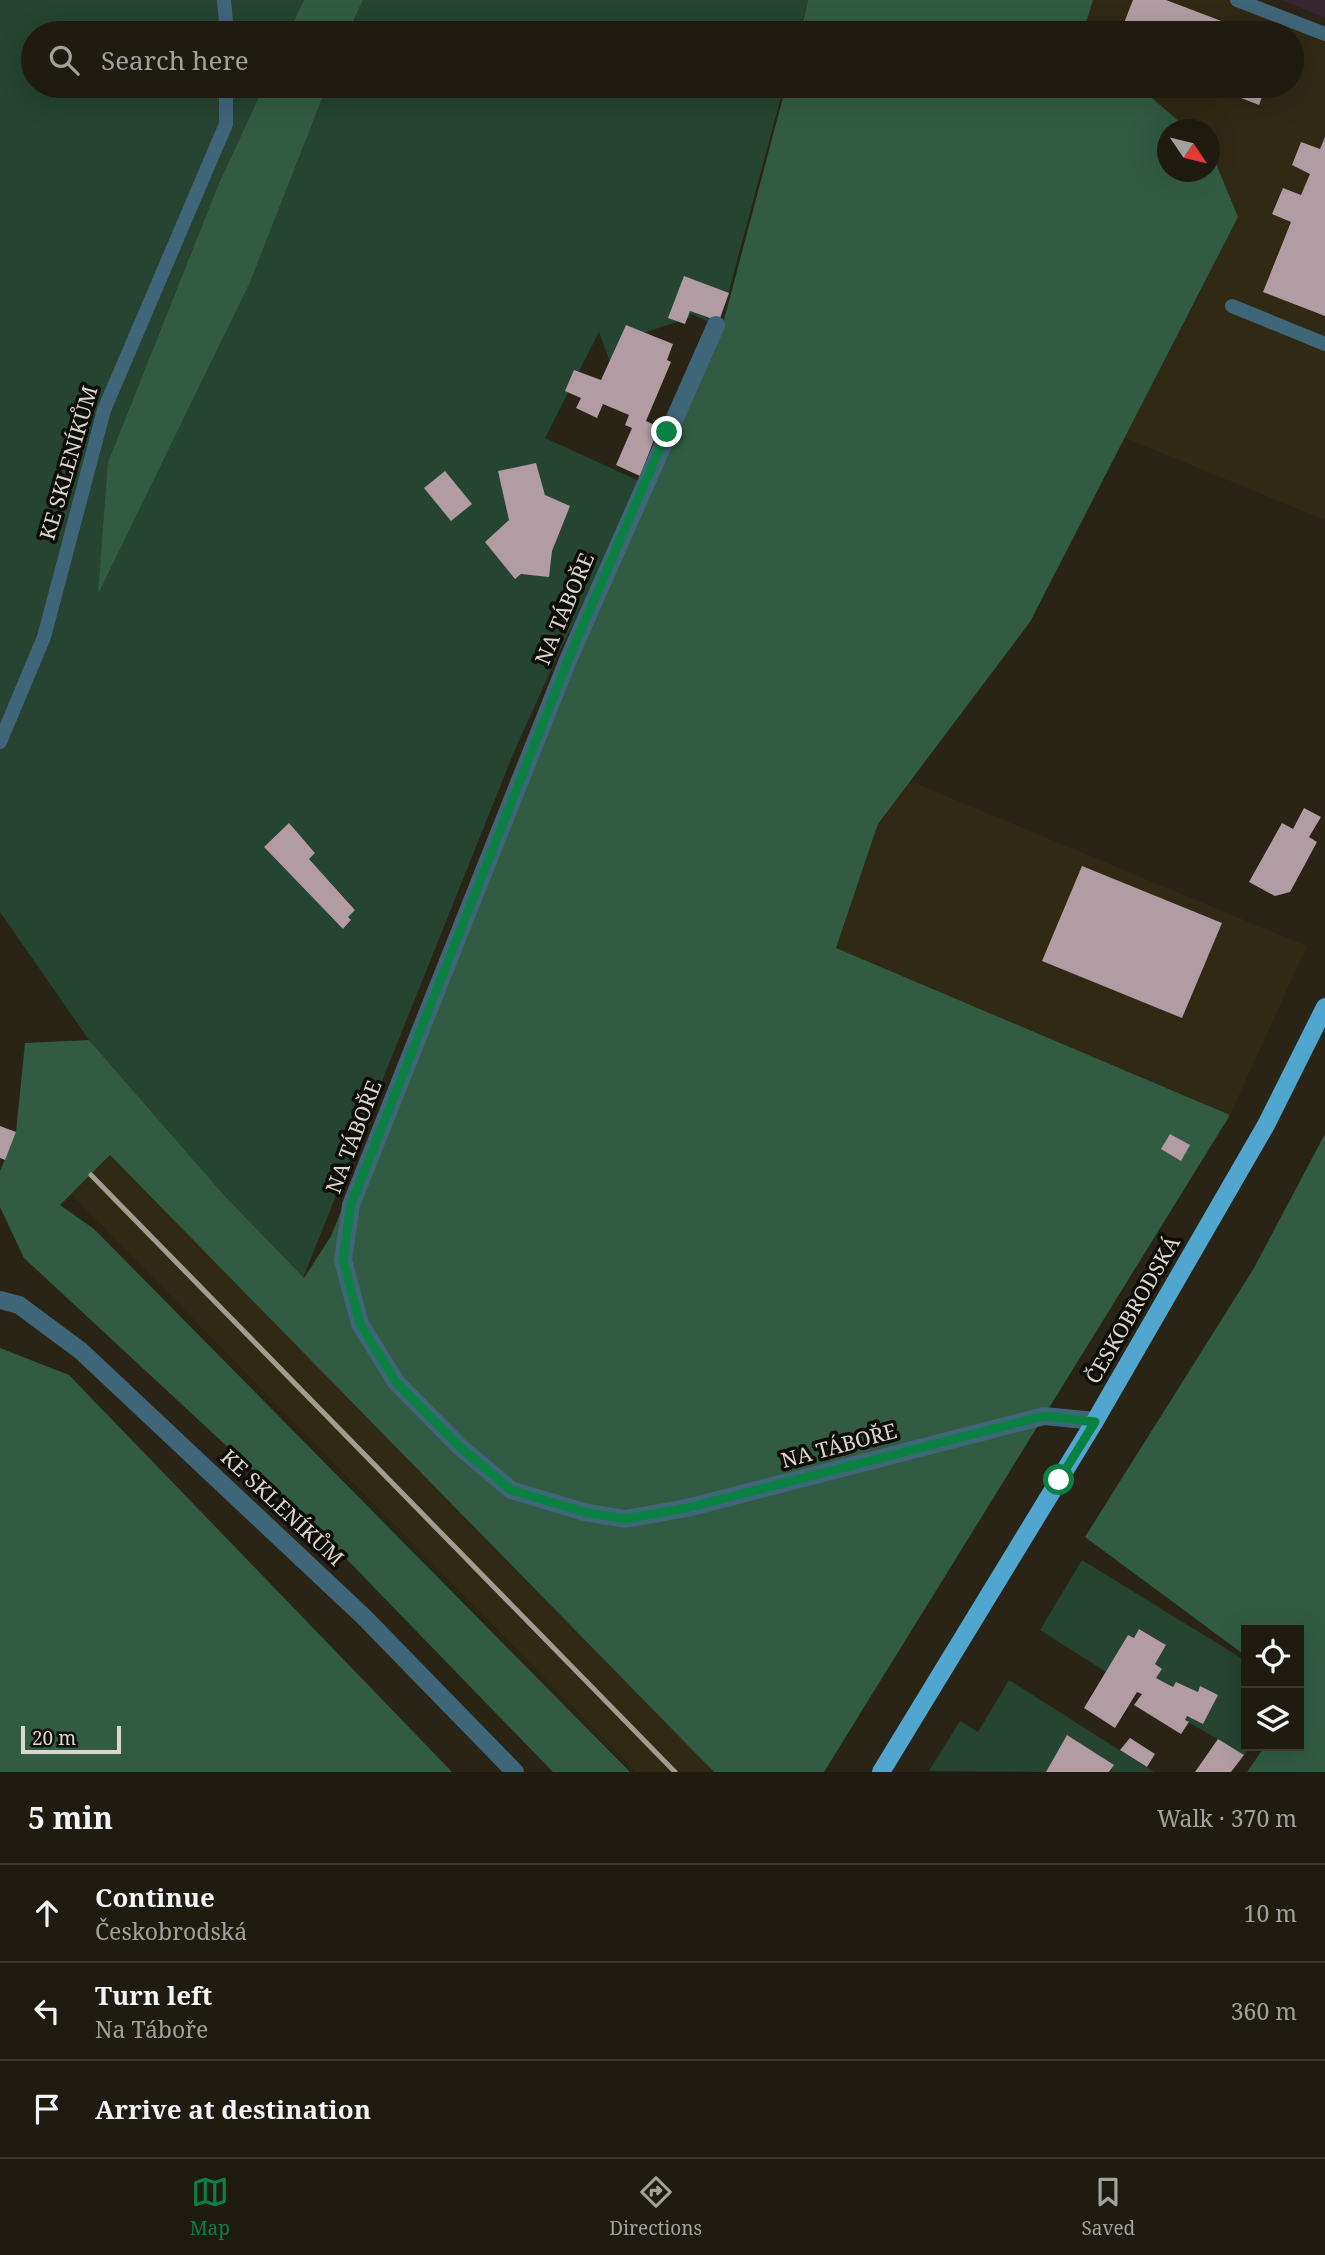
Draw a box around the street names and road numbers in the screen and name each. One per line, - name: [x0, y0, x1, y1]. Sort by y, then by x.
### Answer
- street label: KE SKLENÍKŮM: [33, 383, 103, 543]
- street label: NA TÁBOŘE: [528, 548, 600, 669]
- street label: NA TÁBOŘE: [319, 1076, 387, 1197]
- street label: ČESKOBRODSKÁ: [1078, 1230, 1186, 1388]
- street label: NA TÁBOŘE: [778, 1416, 900, 1474]
- street label: KE SKLENÍKŮM: [215, 1443, 350, 1572]

